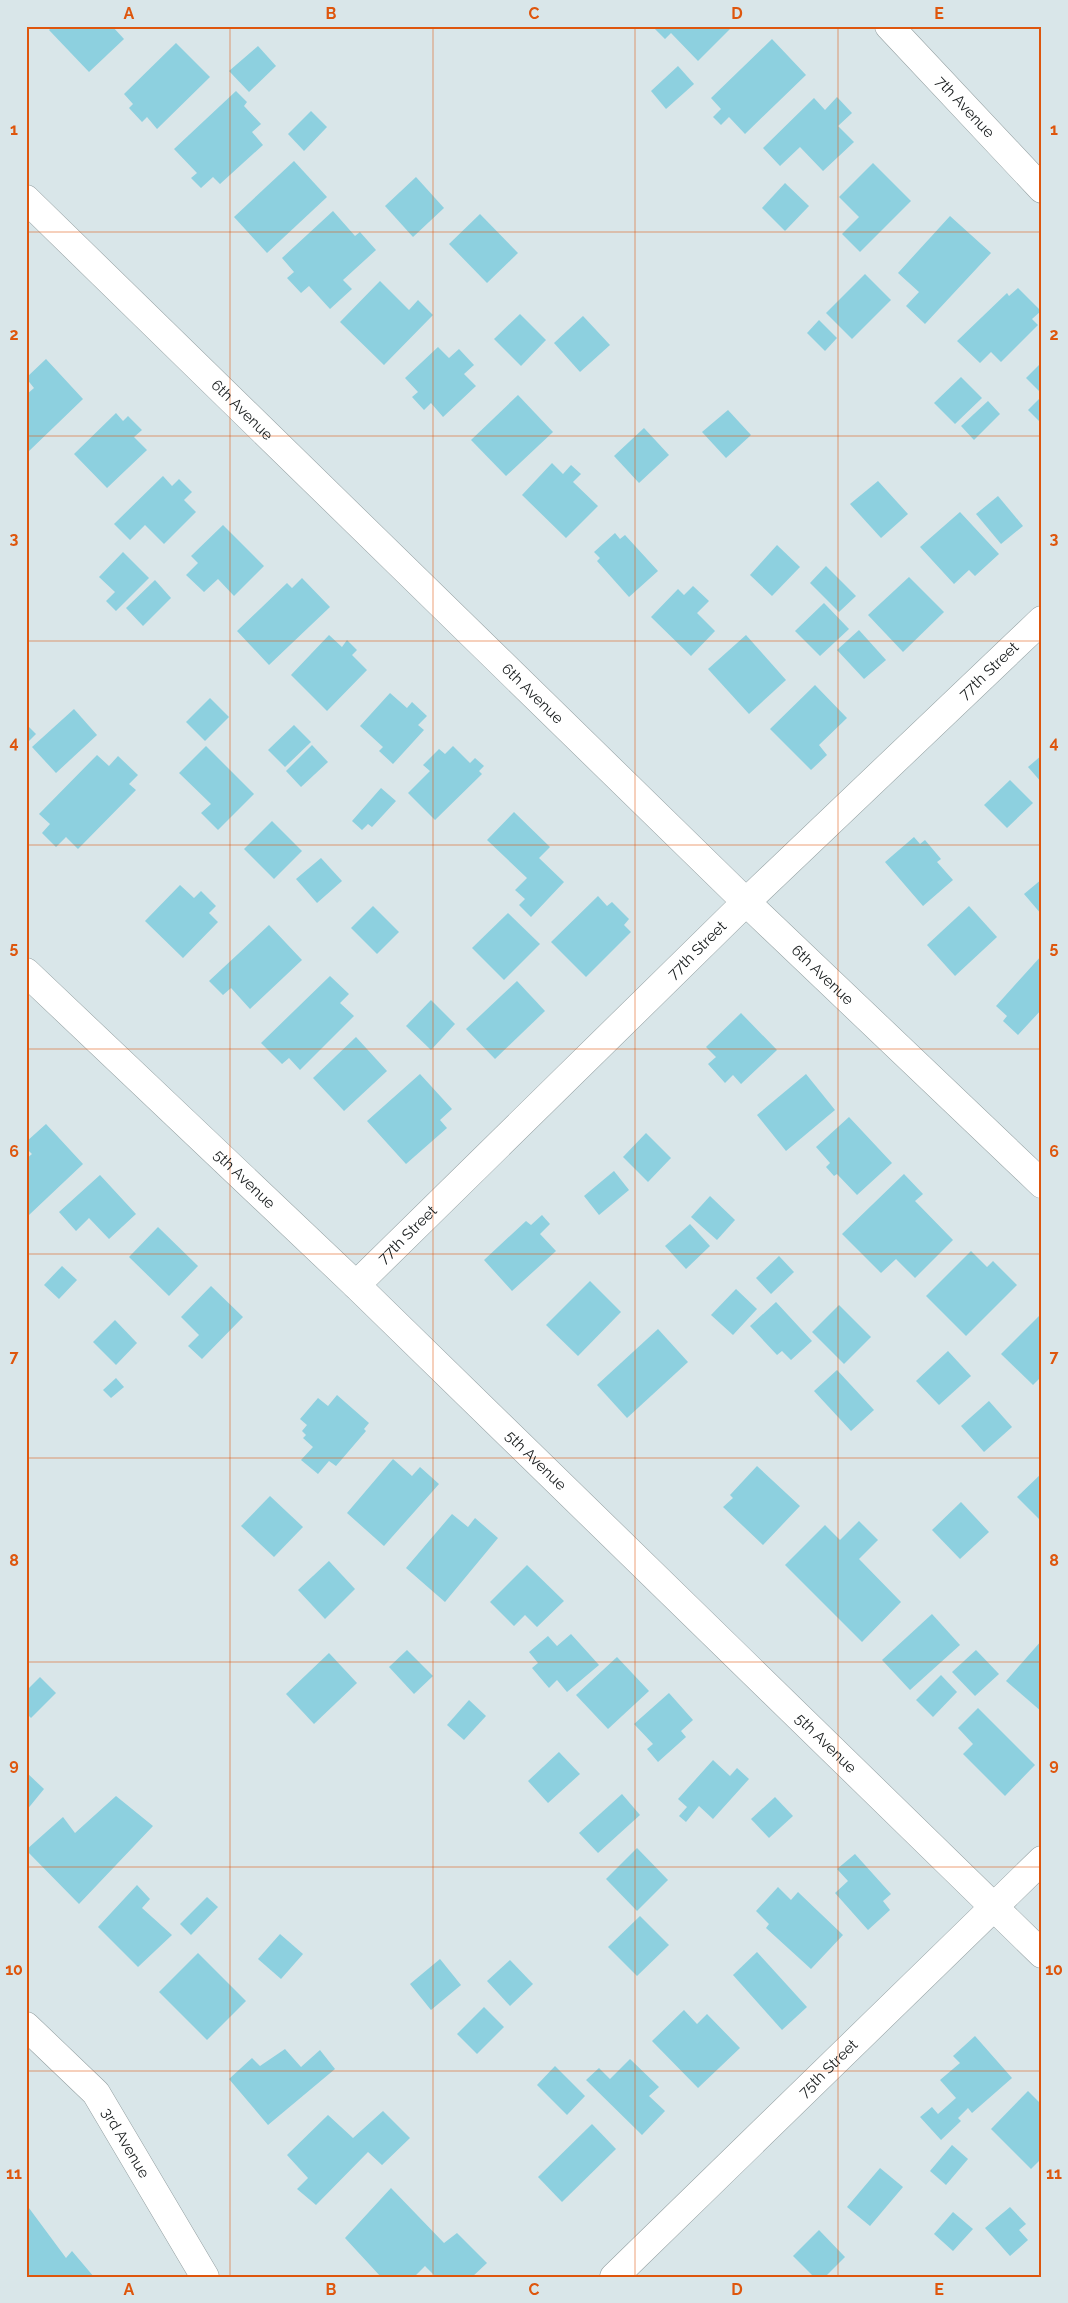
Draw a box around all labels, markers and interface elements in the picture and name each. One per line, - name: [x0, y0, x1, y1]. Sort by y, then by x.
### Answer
- text: A: [124, 4, 135, 23]
- text: B: [326, 4, 337, 23]
- text: C: [529, 4, 540, 23]
- text: D: [731, 4, 743, 23]
- text: E: [934, 4, 944, 23]
- street label: 7th Avenue: [932, 72, 998, 142]
- text: 1: [10, 120, 18, 139]
- text: 1: [1050, 120, 1058, 139]
- text: 2: [9, 325, 19, 344]
- text: 2: [1049, 325, 1059, 344]
- street label: 6th Avenue: [208, 376, 277, 444]
- text: 3: [10, 529, 19, 548]
- text: 3: [1050, 529, 1059, 548]
- street label: 77th Street: [955, 638, 1022, 703]
- street label: 6th Avenue: [498, 660, 567, 728]
- text: 4: [9, 733, 19, 752]
- text: 4: [1049, 733, 1059, 752]
- street label: 77th Street: [664, 917, 730, 983]
- text: 5: [10, 938, 19, 957]
- text: 5: [1050, 938, 1059, 957]
- street label: 6th Avenue: [788, 941, 857, 1009]
- text: 6: [9, 1142, 19, 1161]
- text: 6: [1049, 1142, 1059, 1161]
- street label: 5th Avenue: [210, 1146, 279, 1213]
- street label: 77th Street: [374, 1202, 441, 1267]
- text: 7: [10, 1347, 19, 1366]
- text: 7: [1050, 1347, 1059, 1366]
- street label: 5th Avenue: [502, 1427, 570, 1494]
- text: 8: [9, 1551, 19, 1570]
- text: 8: [1049, 1551, 1059, 1570]
- street label: 5th Avenue: [792, 1709, 860, 1777]
- text: 9: [9, 1755, 19, 1774]
- text: 9: [1049, 1755, 1059, 1774]
- text: 10: [5, 1960, 23, 1979]
- text: 10: [1045, 1960, 1063, 1979]
- street label: 75th Street: [795, 2036, 861, 2101]
- street label: 3rd Avenue: [98, 2105, 153, 2182]
- text: 11: [6, 2164, 22, 2183]
- text: 11: [1046, 2164, 1062, 2183]
- text: A: [124, 2280, 135, 2299]
- text: B: [326, 2280, 337, 2299]
- text: C: [529, 2280, 540, 2299]
- text: D: [731, 2280, 743, 2299]
- text: E: [934, 2280, 944, 2299]

